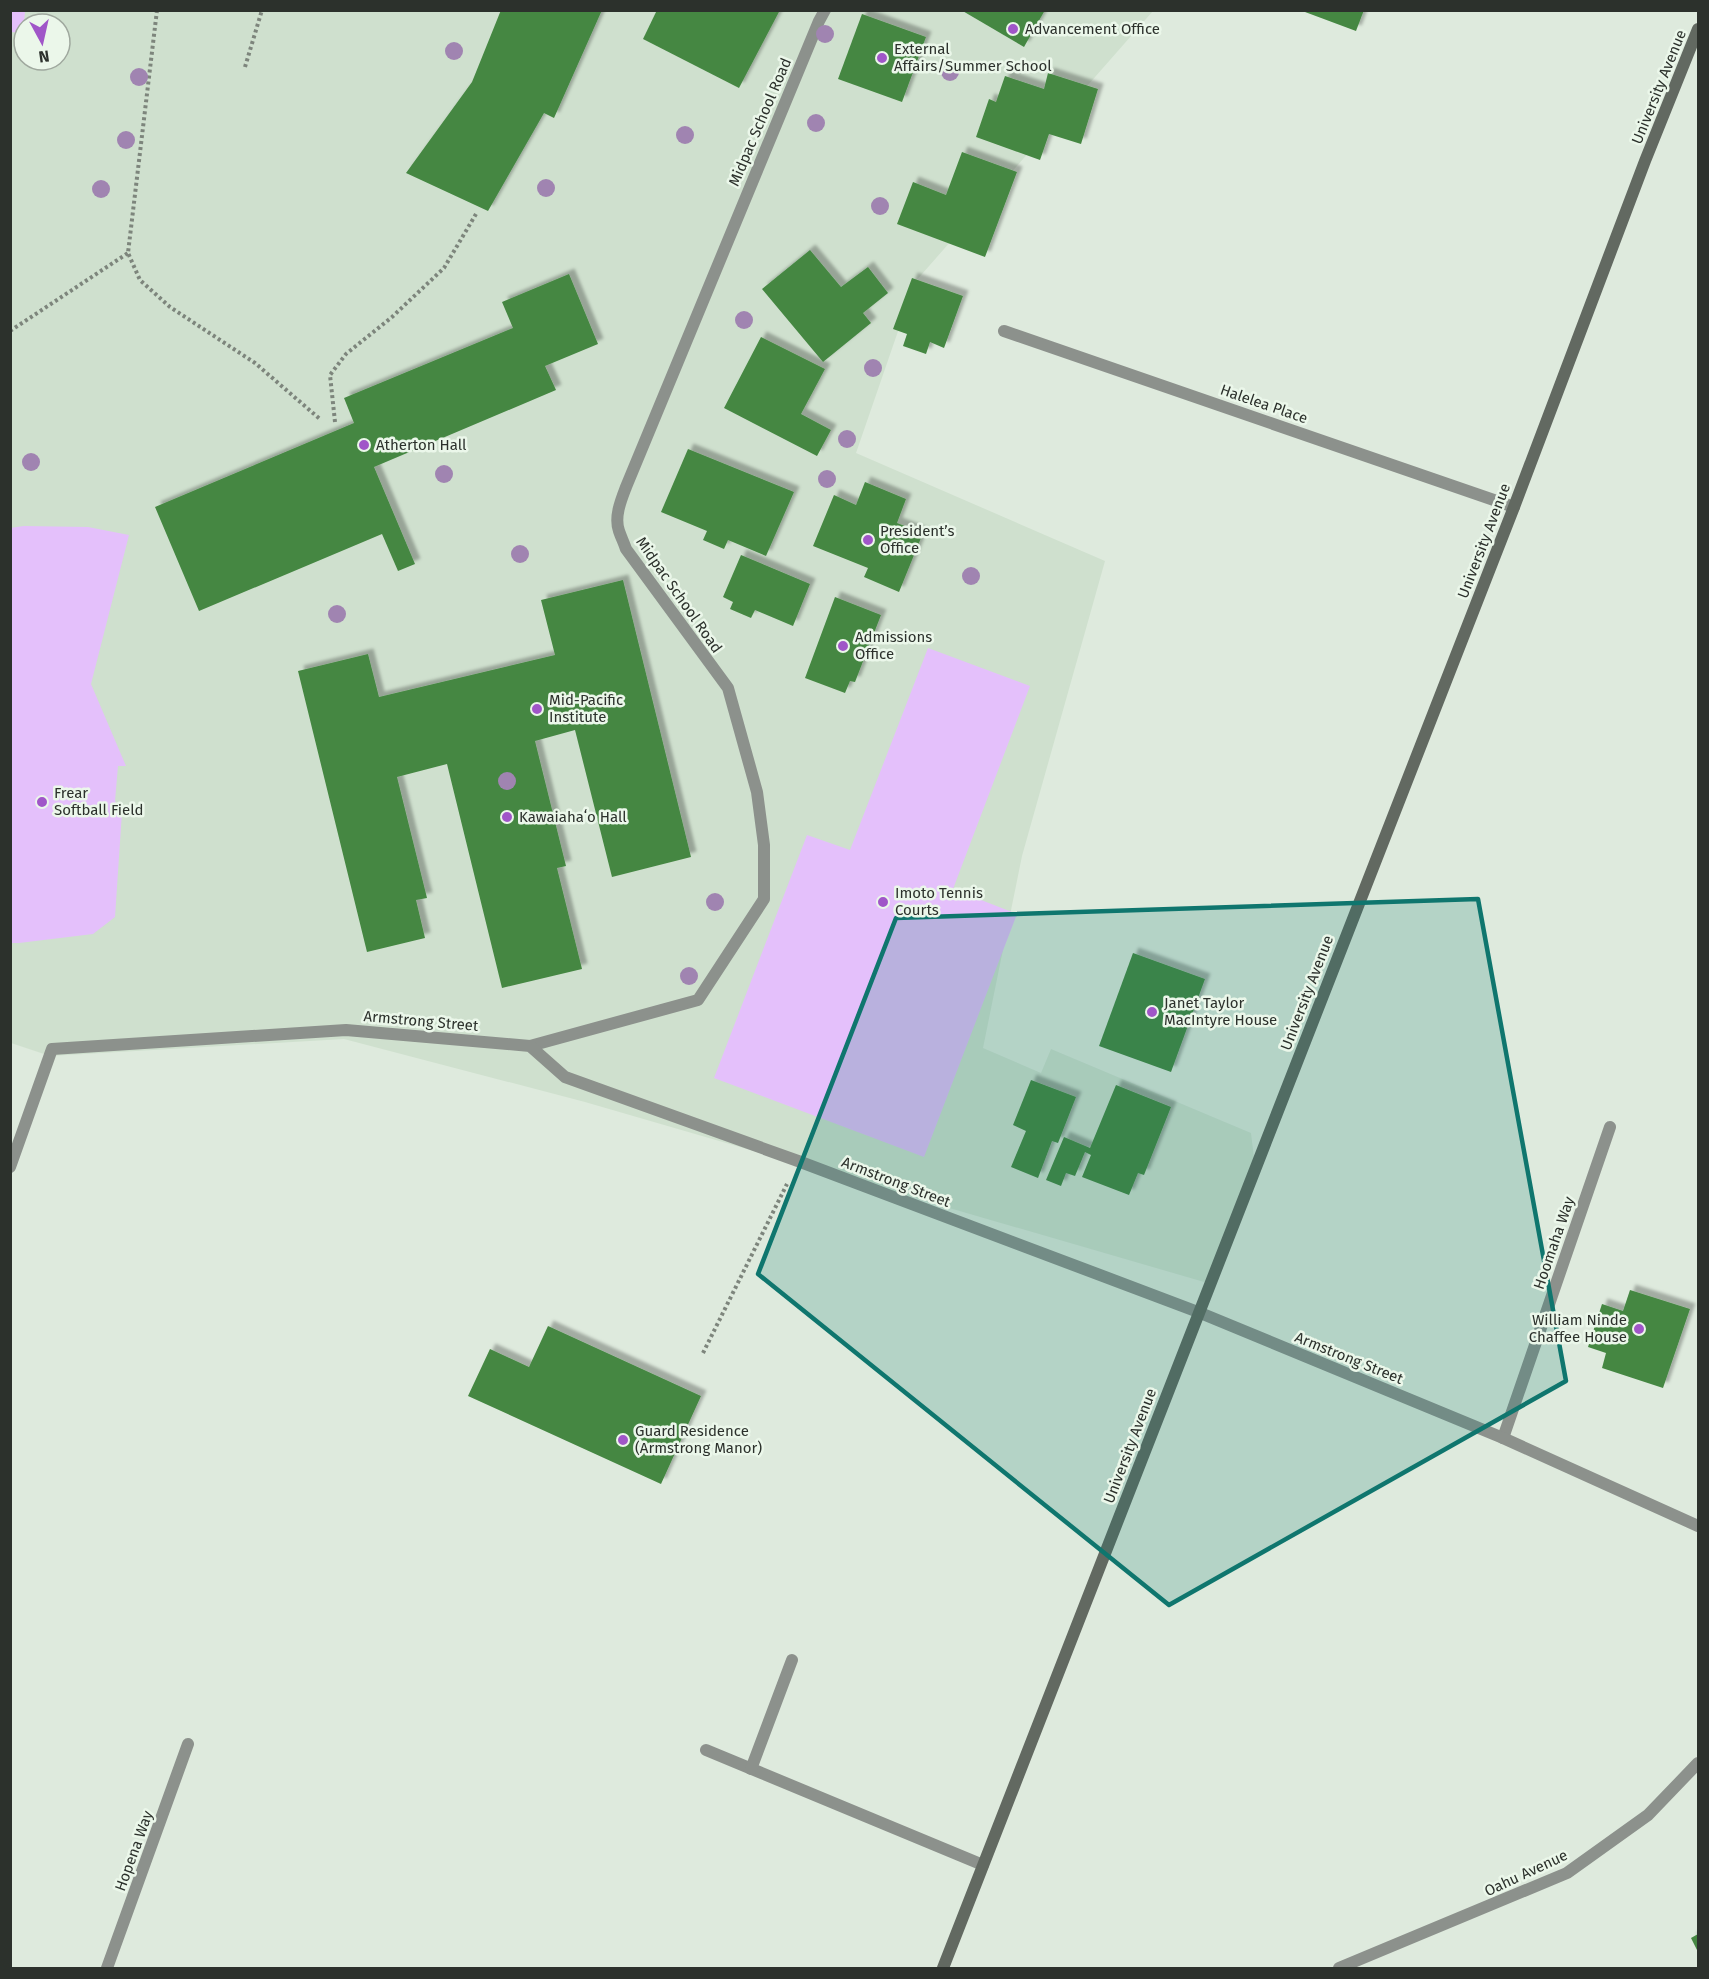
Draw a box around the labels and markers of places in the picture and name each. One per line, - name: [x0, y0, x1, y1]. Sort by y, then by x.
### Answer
- place label: Advancement Office: [1025, 20, 1160, 38]
- marker: Advancement Office: [1006, 22, 1020, 36]
- place label: External Affairs/Summer School: [894, 40, 1052, 75]
- marker: External Affairs/Summer School: [875, 51, 889, 65]
- place label: Atherton Hall: [376, 436, 467, 454]
- marker: Atherton Hall: [357, 438, 371, 452]
- place label: President’s Office: [880, 522, 955, 557]
- marker: President’s Office: [861, 533, 875, 547]
- place label: Admissions Office: [855, 628, 932, 663]
- marker: Admissions Office: [836, 639, 850, 653]
- place label: Mid-Pacific Institute: [549, 691, 623, 726]
- marker: Mid-Pacific Institute: [530, 702, 544, 716]
- place label: Frear Softball Field: [54, 784, 143, 819]
- marker: Frear Softball Field: [35, 795, 49, 809]
- place label: Kawaiahaʻo Hall: [519, 808, 627, 826]
- marker: Kawaiahaʻo Hall: [500, 810, 514, 824]
- place label: Imoto Tennis Courts: [895, 884, 983, 919]
- marker: Imoto Tennis Courts: [876, 895, 890, 909]
- place label: Janet Taylor MacIntyre House: [1164, 994, 1277, 1029]
- marker: Janet Taylor MacIntyre House: [1145, 1005, 1159, 1019]
- place label: William Ninde Chaffee House: [1529, 1311, 1627, 1346]
- marker: William Ninde Chaffee House: [1632, 1322, 1646, 1336]
- place label: Guard Residence (Armstrong Manor): [635, 1422, 762, 1457]
- marker: Guard Residence (Armstrong Manor): [616, 1433, 630, 1447]

